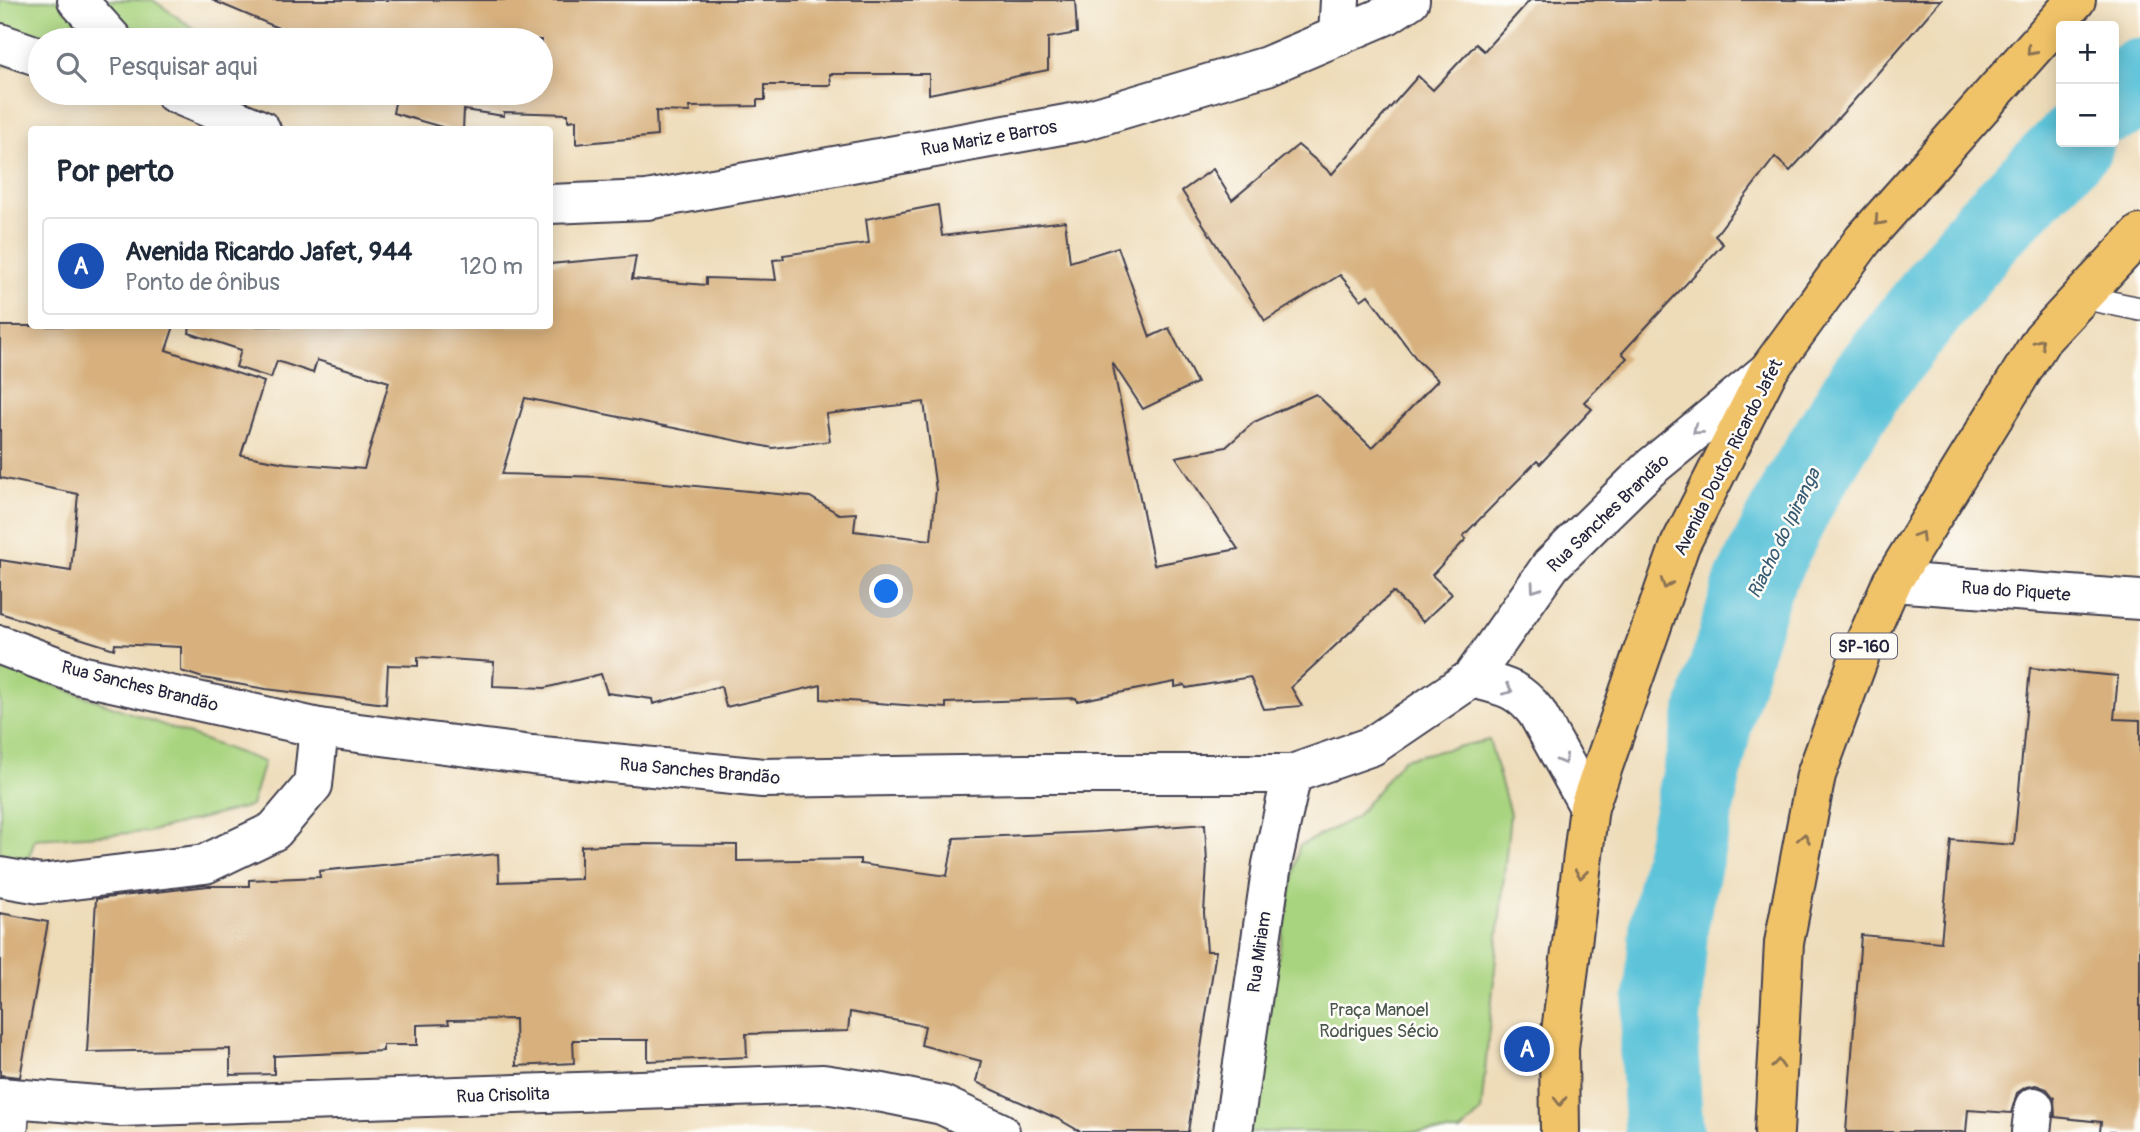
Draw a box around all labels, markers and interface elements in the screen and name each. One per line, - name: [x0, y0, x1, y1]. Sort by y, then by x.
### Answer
- map controls: [2056, 21, 2119, 147]
- button: +: [2056, 21, 2119, 84]
- search box: [28, 28, 553, 105]
- one-way arrow: [2027, 43, 2039, 56]
- icon: search: [52, 48, 90, 86]
- text: Pesquisar aqui: [108, 51, 257, 83]
- button: −: [2056, 84, 2119, 147]
- street label: Rua Mariz e Barros: [919, 115, 1059, 162]
- text: Por perto: [56, 153, 174, 190]
- one-way arrow: [1875, 212, 1888, 225]
- text: Avenida Ricardo Jafet, 944: [125, 236, 412, 268]
- text: A: [74, 252, 88, 281]
- text: 120 m: [460, 252, 523, 281]
- text: Ponto de ônibus: [125, 268, 280, 297]
- one-way arrow: [2032, 339, 2044, 351]
- street label: Avenida Doutor Ricardo Jafet: [1669, 354, 1788, 559]
- one-way arrow: [1692, 422, 1705, 434]
- street label: Rua Sanches Brandão: [1542, 449, 1675, 578]
- water label: Riacho do Ipiranga: [1742, 464, 1826, 602]
- one-way arrow: [1912, 531, 1925, 544]
- your location: [869, 574, 903, 608]
- street label: Rua do Piquete: [1961, 576, 2071, 607]
- one-way arrow: [1660, 577, 1674, 589]
- one-way arrow: [1530, 580, 1543, 593]
- road number: SP-160: [1831, 634, 1897, 659]
- street label: Rua Sanches Brandão: [59, 656, 221, 717]
- one-way arrow: [1501, 682, 1513, 696]
- street label: Rua Sanches Brandão: [619, 753, 782, 790]
- one-way arrow: [1555, 753, 1568, 765]
- one-way arrow: [1796, 832, 1811, 844]
- one-way arrow: [1573, 868, 1588, 880]
- street label: Rua Miriam: [1242, 910, 1277, 994]
- park label: Praça Manoel Rodrigues Sécio: [1319, 999, 1439, 1043]
- pin: A: [1504, 1023, 1550, 1075]
- one-way arrow: [1770, 1058, 1785, 1069]
- street label: Rua Crisolita: [456, 1082, 550, 1109]
- one-way arrow: [1552, 1096, 1568, 1106]

